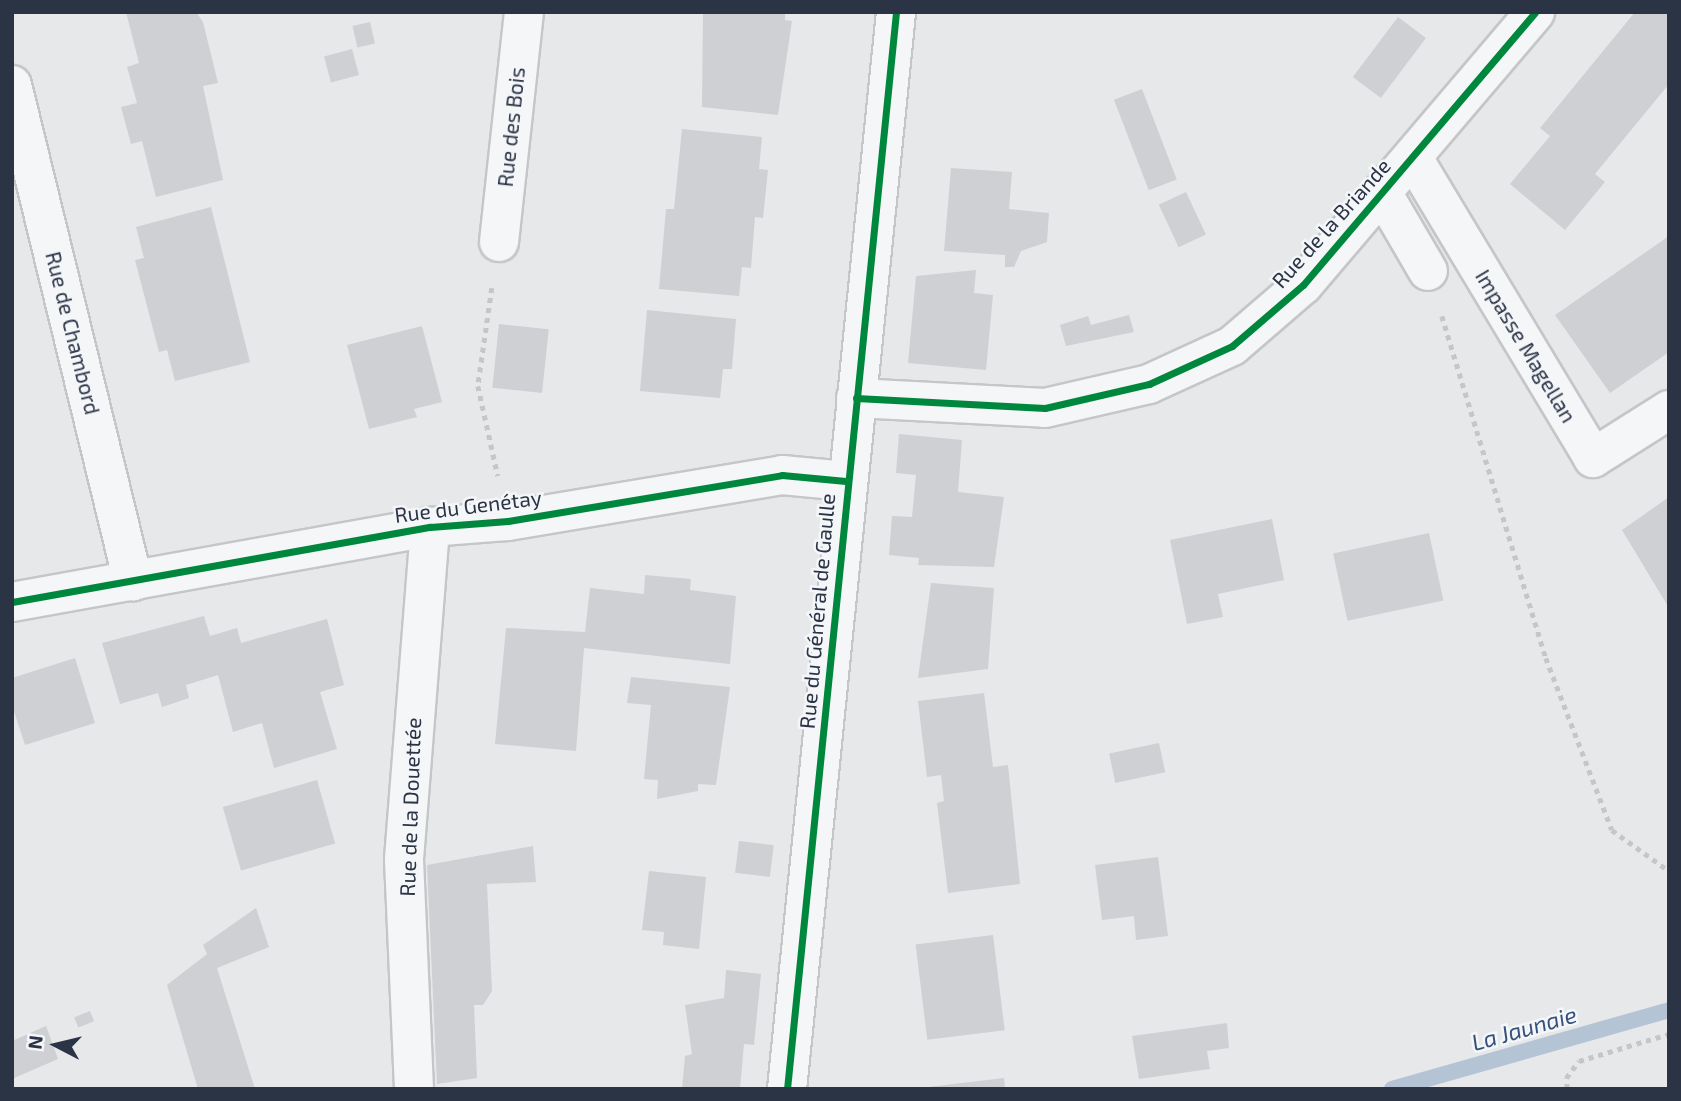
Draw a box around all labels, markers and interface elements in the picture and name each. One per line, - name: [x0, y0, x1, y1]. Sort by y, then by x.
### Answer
- street label: Rue des Bois: [492, 66, 530, 188]
- street label: Rue de la Briande: [1266, 153, 1396, 293]
- street label: Rue de Chambord: [41, 249, 105, 417]
- street label: Impasse Magellan: [1470, 265, 1582, 427]
- street label: Rue du Genétay: [393, 484, 543, 528]
- street label: Rue du Général de Gaulle: [794, 492, 840, 730]
- street label: Rue de la Douettée: [394, 717, 426, 897]
- water label: La Jaunaie: [1468, 1000, 1580, 1056]
- north arrow: [21, 1010, 91, 1080]
- text: N: [22, 1034, 47, 1051]

